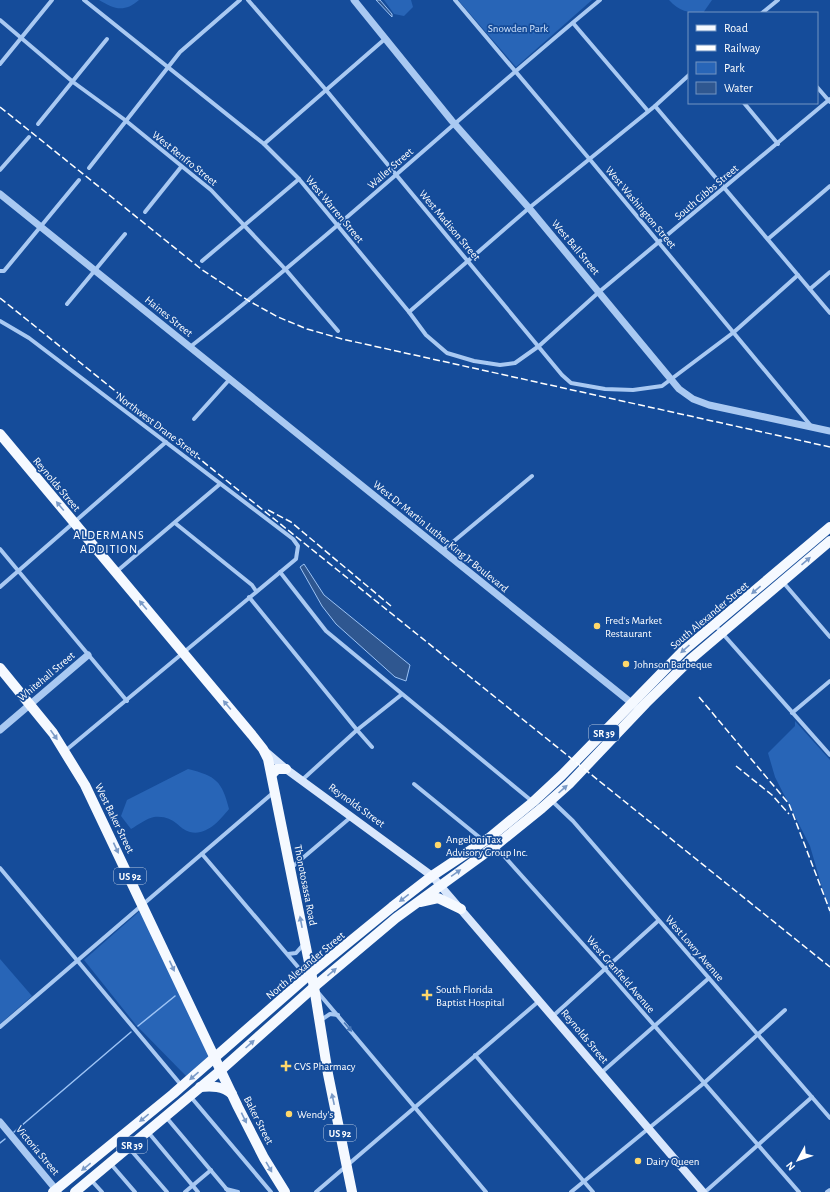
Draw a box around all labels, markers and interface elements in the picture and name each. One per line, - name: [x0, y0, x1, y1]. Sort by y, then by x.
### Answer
- legend: [688, 12, 818, 104]
- text: Road: [724, 22, 748, 34]
- park label: Snowden Park: [488, 23, 548, 34]
- text: Railway: [724, 42, 760, 55]
- text: Park: [724, 62, 745, 74]
- text: Water: [724, 82, 753, 94]
- street label: West Renfro Street: [150, 129, 220, 188]
- street label: Waller Street: [366, 146, 415, 191]
- street label: South Gibbs Street: [672, 162, 741, 222]
- street label: West Washington Street: [603, 164, 678, 251]
- street label: West Warren Street: [304, 174, 366, 245]
- street label: West Madison Street: [417, 188, 483, 263]
- street label: West Ball Street: [550, 218, 602, 277]
- street label: Haines Street: [143, 294, 195, 339]
- street label: Northwest Drane Street: [114, 391, 202, 460]
- street label: Reynolds Street: [31, 455, 83, 514]
- street label: West Dr Martin Luther King Jr Boulevard: [371, 479, 511, 594]
- one-way arrow: [55, 500, 64, 511]
- district label: ALDERMANS ADDITION: [73, 529, 145, 555]
- one-way arrow: [801, 557, 811, 566]
- street label: South Alexander Street: [668, 579, 751, 651]
- one-way arrow: [751, 586, 761, 595]
- one-way arrow: [139, 600, 148, 611]
- place label: Fred's Market Restaurant: [605, 615, 662, 639]
- marker: Fred's Market Restaurant: [592, 621, 602, 631]
- one-way arrow: [680, 645, 690, 654]
- street label: Whitehall Street: [16, 649, 77, 703]
- marker: Johnson Barbeque: [621, 659, 631, 669]
- place label: Johnson Barbeque: [634, 659, 712, 670]
- one-way arrow: [222, 700, 231, 710]
- road number: SR 39: [589, 725, 619, 741]
- one-way arrow: [50, 729, 58, 740]
- street label: Reynolds Street: [326, 781, 387, 830]
- street label: West Baker Street: [93, 782, 136, 855]
- one-way arrow: [558, 784, 568, 793]
- place label: Angeloni Tax Advisory Group Inc.: [446, 834, 528, 858]
- marker: Angeloni Tax Advisory Group Inc.: [433, 840, 443, 850]
- one-way arrow: [113, 843, 119, 854]
- street label: Thonotosassa Road: [292, 844, 319, 927]
- road number: US 92: [114, 868, 146, 884]
- one-way arrow: [451, 869, 461, 877]
- one-way arrow: [398, 894, 409, 902]
- street label: West Lowry Avenue: [663, 913, 726, 983]
- one-way arrow: [297, 916, 303, 928]
- street label: North Alexander Street: [264, 929, 347, 1001]
- street label: West Granfield Avenue: [584, 934, 657, 1015]
- one-way arrow: [169, 960, 175, 971]
- one-way arrow: [326, 967, 337, 976]
- place label: South Florida Baptist Hospital: [436, 984, 505, 1008]
- marker: South Florida Baptist Hospital: [421, 989, 433, 1001]
- street label: Reynolds Street: [559, 1007, 611, 1066]
- one-way arrow: [343, 1022, 352, 1032]
- one-way arrow: [245, 1039, 255, 1048]
- marker: CVS Pharmacy: [281, 1061, 291, 1071]
- place label: CVS Pharmacy: [294, 1061, 356, 1072]
- one-way arrow: [189, 1071, 200, 1080]
- one-way arrow: [330, 1093, 336, 1105]
- street label: Baker Street: [242, 1094, 276, 1146]
- marker: Wendy's: [284, 1109, 294, 1119]
- place label: Wendy's: [297, 1109, 333, 1120]
- one-way arrow: [241, 1112, 247, 1123]
- one-way arrow: [139, 1113, 150, 1122]
- street label: Victoria Street: [14, 1124, 62, 1177]
- road number: US 92: [324, 1125, 356, 1141]
- road number: SR 39: [117, 1137, 147, 1153]
- north arrow: [778, 1140, 818, 1180]
- marker: Dairy Queen: [633, 1156, 643, 1166]
- place label: Dairy Queen: [646, 1156, 700, 1167]
- text: N: [784, 1160, 797, 1173]
- one-way arrow: [266, 1161, 273, 1173]
- one-way arrow: [81, 1162, 92, 1171]

